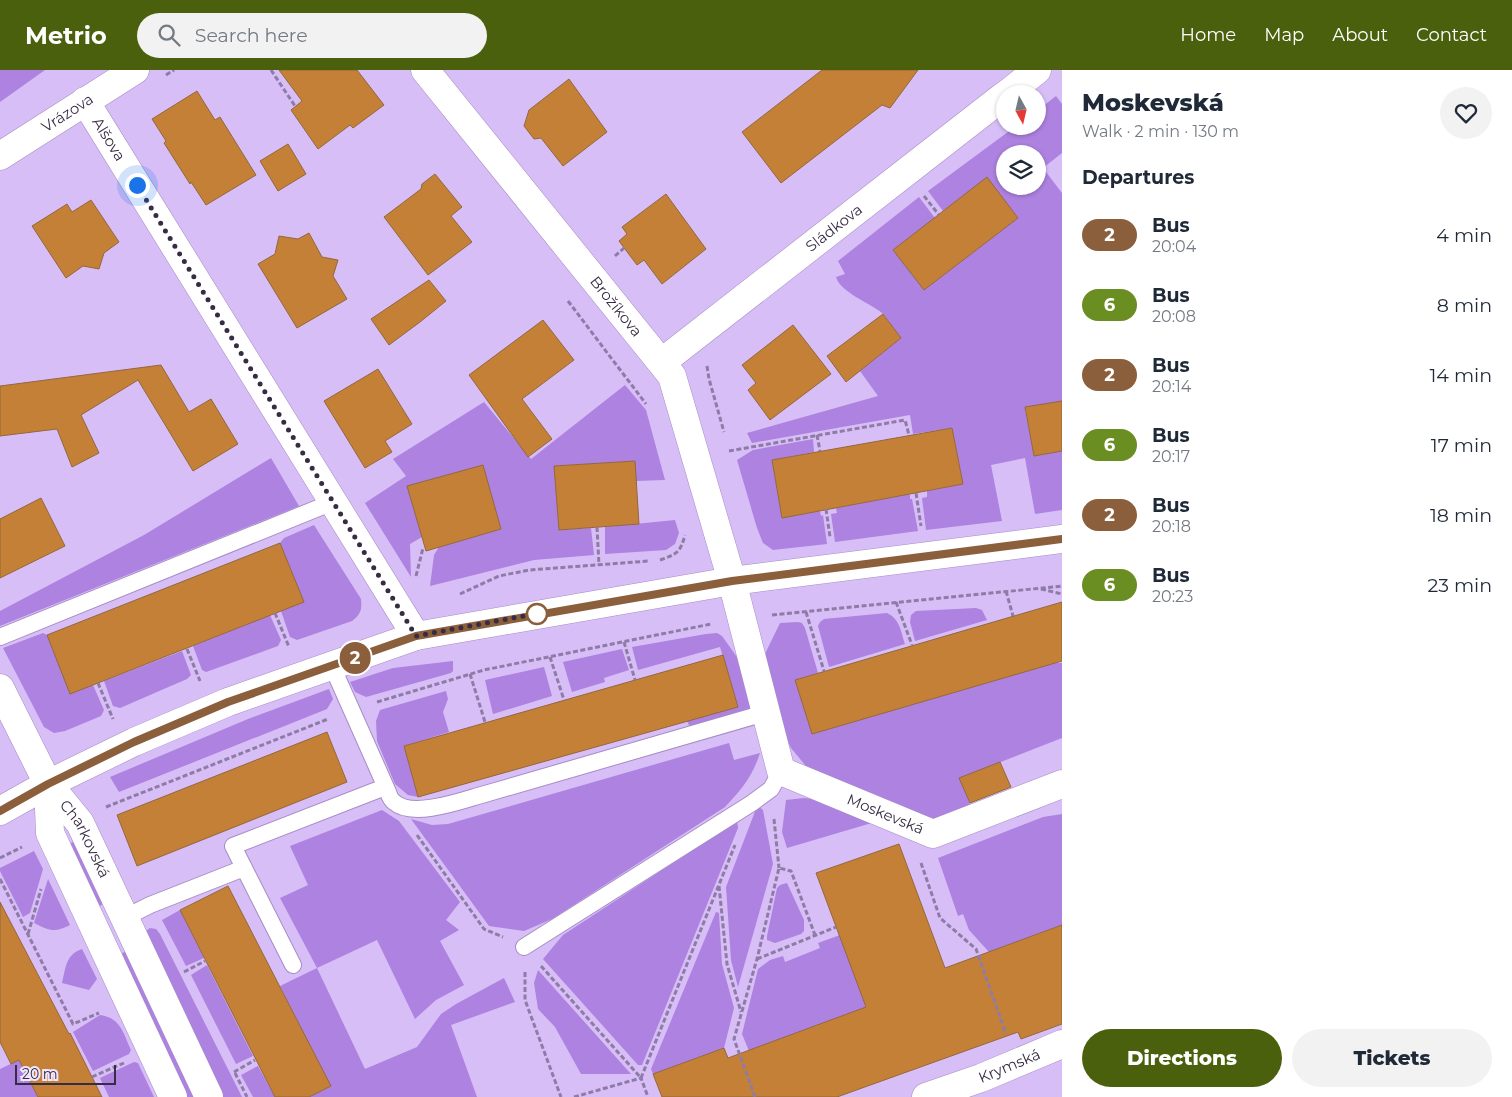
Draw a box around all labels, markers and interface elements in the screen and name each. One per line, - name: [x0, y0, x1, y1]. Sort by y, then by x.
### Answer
- search box: [137, 13, 487, 58]
- text: Metrio: [25, 21, 107, 50]
- icon: search: [155, 21, 183, 49]
- text: Search here: [195, 24, 308, 47]
- text: Home: [1180, 24, 1236, 46]
- text: Map: [1264, 24, 1304, 46]
- text: About: [1332, 24, 1388, 46]
- text: Contact: [1416, 24, 1487, 46]
- north arrow: [996, 85, 1046, 135]
- map controls: [996, 85, 1046, 195]
- button: heart: [1440, 87, 1492, 139]
- text: Moskevská: [1082, 88, 1224, 117]
- street label: Vrázova: [38, 89, 97, 136]
- street label: Alšova: [88, 114, 130, 164]
- text: Walk · 2 min · 130 m: [1082, 122, 1239, 141]
- button: layers: [996, 145, 1046, 195]
- text: Departures: [1082, 166, 1194, 189]
- your location: [125, 173, 150, 198]
- street label: Sládkova: [802, 200, 866, 256]
- text: Bus: [1152, 214, 1190, 237]
- text: 2: [1104, 224, 1115, 246]
- text: 4 min: [1436, 224, 1492, 247]
- text: 20:04: [1152, 237, 1196, 256]
- street label: Brožíkova: [586, 272, 647, 340]
- text: Bus: [1152, 284, 1190, 307]
- text: 6: [1104, 294, 1115, 316]
- text: 8 min: [1437, 294, 1492, 317]
- text: 20:08: [1152, 307, 1196, 326]
- text: Bus: [1152, 354, 1190, 377]
- text: 2: [1104, 364, 1115, 386]
- text: 14 min: [1429, 364, 1492, 387]
- text: 20:14: [1152, 377, 1191, 396]
- text: Bus: [1152, 424, 1190, 447]
- text: 6: [1104, 434, 1115, 456]
- text: 17 min: [1431, 434, 1492, 457]
- text: 20:17: [1152, 447, 1190, 466]
- text: Bus: [1152, 494, 1190, 517]
- text: 2: [1104, 504, 1115, 526]
- text: 18 min: [1430, 504, 1492, 527]
- text: 20:18: [1152, 517, 1191, 536]
- text: Bus: [1152, 564, 1190, 587]
- text: 6: [1104, 574, 1115, 596]
- text: 23 min: [1427, 574, 1492, 597]
- text: 20:23: [1152, 587, 1193, 606]
- unlabelled marker: [526, 603, 548, 625]
- line badge: 2: [339, 642, 371, 674]
- text: 2: [350, 647, 360, 669]
- street label: Moskevská: [844, 789, 927, 838]
- street label: Charkovská: [56, 796, 114, 881]
- button: Directions: [1082, 1029, 1282, 1087]
- button: Tickets: [1292, 1029, 1492, 1087]
- street label: Krymská: [975, 1044, 1043, 1087]
- scale bar: [15, 1062, 116, 1085]
- text: 20 m: [22, 1065, 58, 1083]

